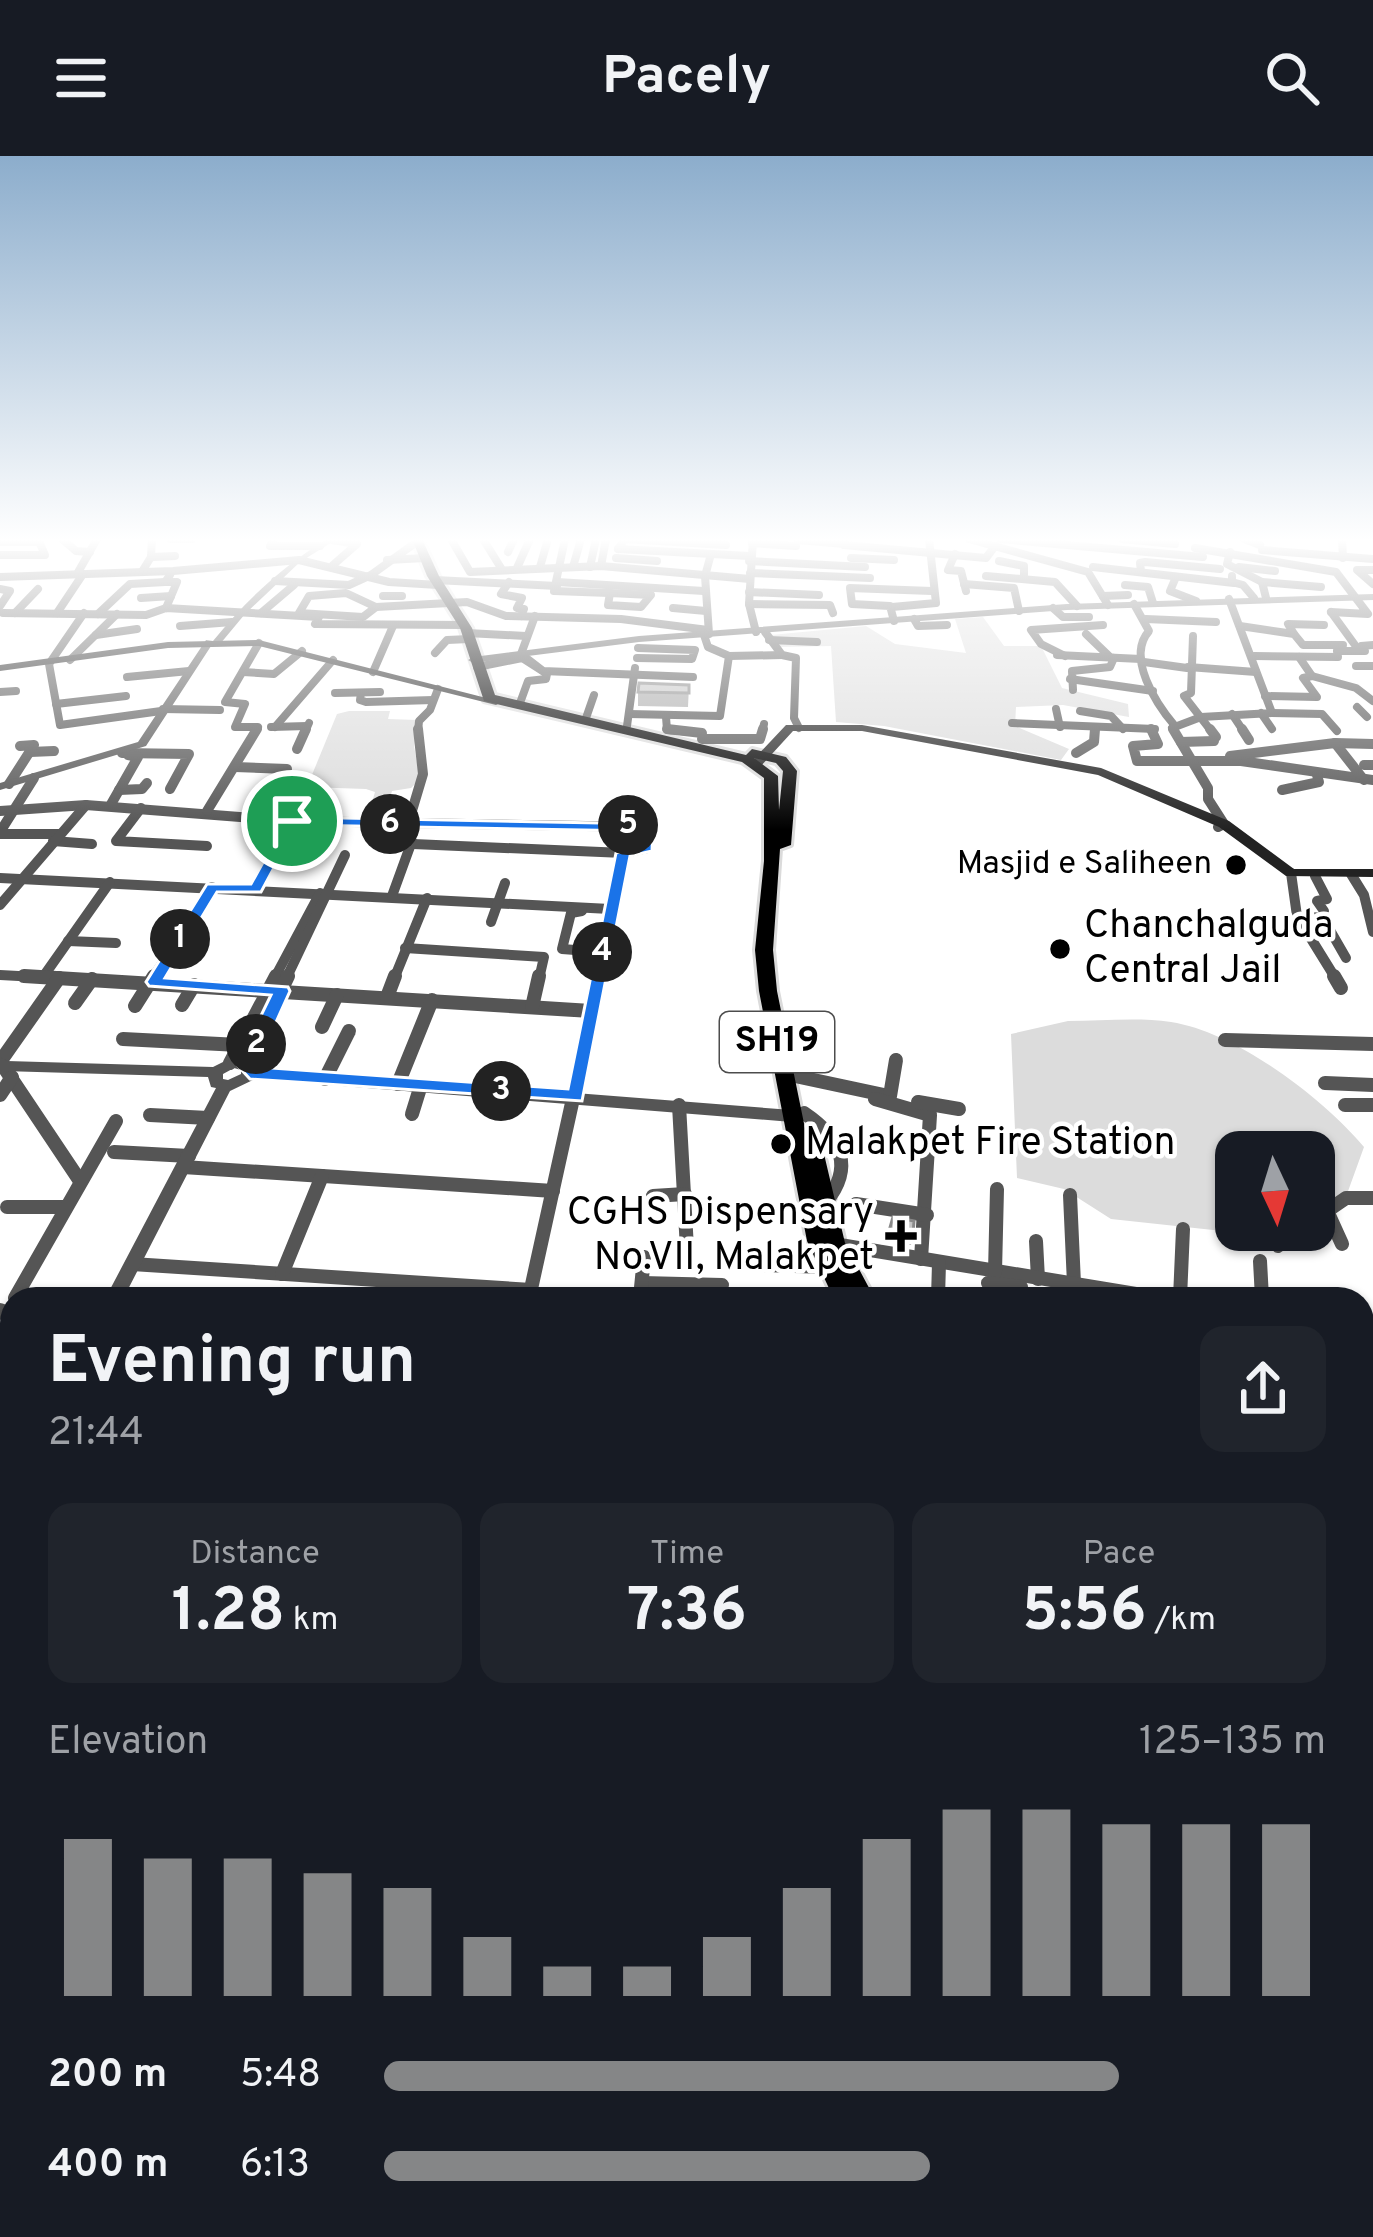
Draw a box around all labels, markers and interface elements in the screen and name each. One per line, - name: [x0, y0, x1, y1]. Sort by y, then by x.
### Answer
- text: Pacely: [602, 44, 771, 113]
- icon: menu: [48, 45, 114, 111]
- icon: search: [1259, 45, 1325, 111]
- pin: [241, 770, 343, 872]
- icon: arrive: [259, 788, 325, 854]
- pin: 6: [360, 794, 420, 854]
- pin: 5: [598, 795, 658, 855]
- text: 6: [380, 803, 400, 845]
- text: 5: [618, 804, 638, 846]
- place label: Masjid e Saliheen: [957, 844, 1212, 886]
- marker: Masjid e Saliheen: [1223, 852, 1249, 878]
- place label: Chanchalguda Central Jail: [1084, 903, 1333, 997]
- pin: 1: [150, 909, 210, 969]
- text: 1: [173, 918, 187, 960]
- pin: 4: [572, 922, 632, 982]
- text: 4: [591, 931, 613, 973]
- marker: Chanchalguda Central Jail: [1047, 936, 1073, 962]
- road number: SH19: [720, 1012, 834, 1072]
- pin: 2: [226, 1014, 286, 1074]
- text: 2: [246, 1023, 266, 1065]
- pin: 3: [471, 1061, 531, 1121]
- text: 3: [491, 1070, 511, 1112]
- place label: Malakpet Fire Station: [805, 1120, 1175, 1169]
- marker: Malakpet Fire Station: [768, 1131, 794, 1157]
- north arrow: [1215, 1131, 1335, 1251]
- map controls: [1215, 1131, 1335, 1251]
- place label: CGHS Dispensary No.VII, Malakpet: [567, 1190, 874, 1284]
- marker: CGHS Dispensary No.VII, Malakpet: [885, 1220, 917, 1252]
- text: Evening run: [48, 1323, 416, 1406]
- button: share: [1200, 1326, 1326, 1452]
- text: 21:44: [48, 1410, 144, 1459]
- text: Distance: [190, 1534, 320, 1576]
- text: Time: [650, 1534, 724, 1576]
- text: Pace: [1083, 1534, 1155, 1576]
- text: 1.28: [172, 1576, 285, 1652]
- text: 7:36: [627, 1576, 747, 1652]
- text: 5:56: [1022, 1576, 1147, 1652]
- text: km: [285, 1600, 338, 1642]
- text: /km: [1147, 1600, 1216, 1642]
- text: Elevation: [48, 1719, 208, 1768]
- text: 125–135 m: [1139, 1719, 1326, 1768]
- text: 200 m: [48, 2052, 167, 2101]
- text: 5:48: [240, 2052, 321, 2101]
- text: 400 m: [48, 2142, 168, 2191]
- text: 6:13: [240, 2142, 310, 2191]

